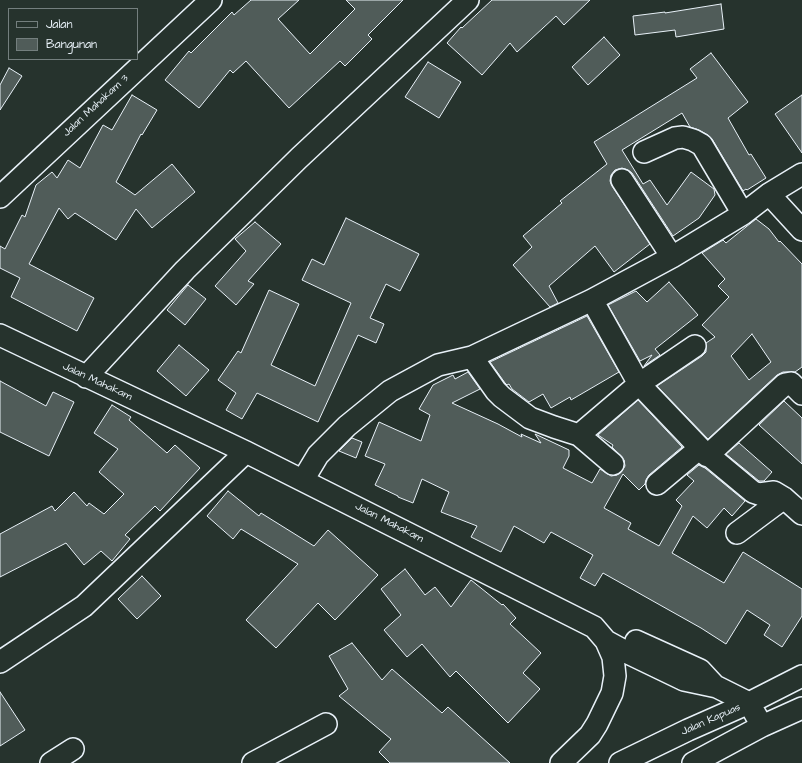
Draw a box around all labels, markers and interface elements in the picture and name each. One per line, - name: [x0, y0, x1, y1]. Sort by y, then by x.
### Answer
- legend: [8, 8, 138, 60]
- text: Jalan: [46, 16, 72, 33]
- text: Bangunan: [46, 36, 97, 53]
- street label: Jalan Mahakam 3: [60, 72, 132, 140]
- street label: Jalan Mahakam: [60, 360, 134, 404]
- street label: Jalan Mahakam: [352, 500, 426, 546]
- street label: Jalan Kapuas: [679, 701, 743, 739]

